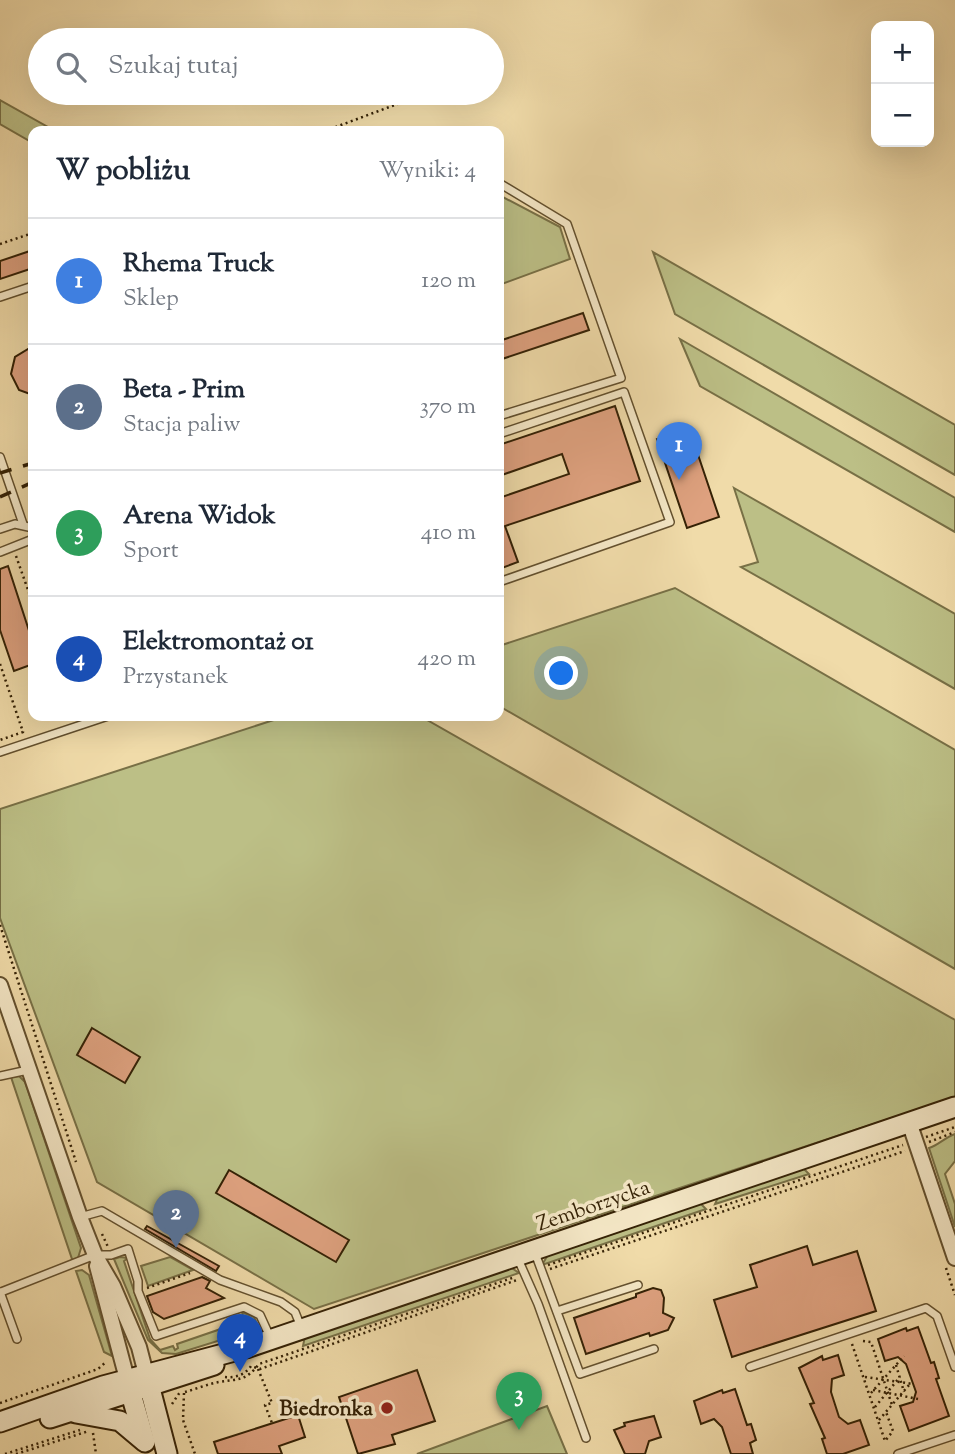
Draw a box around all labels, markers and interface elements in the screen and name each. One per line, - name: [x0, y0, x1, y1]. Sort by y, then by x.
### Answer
- map controls: [871, 21, 934, 147]
- button: +: [871, 21, 934, 84]
- search box: [28, 28, 504, 105]
- icon: search: [52, 48, 90, 86]
- text: Szukaj tutaj: [108, 48, 239, 85]
- button: −: [871, 84, 934, 147]
- text: W pobliżu: [56, 150, 190, 193]
- text: Wyniki: 4: [379, 155, 476, 188]
- text: Rhema Truck: [123, 246, 274, 283]
- text: 1: [75, 265, 83, 298]
- text: 120 m: [421, 265, 476, 298]
- text: Sklep: [123, 283, 179, 316]
- text: Beta - Prim: [123, 372, 245, 409]
- text: 2: [74, 391, 84, 424]
- text: 370 m: [420, 391, 476, 424]
- text: Stacja paliw: [123, 409, 240, 442]
- pin: 1: [656, 422, 702, 480]
- text: Arena Widok: [123, 498, 276, 535]
- text: 3: [74, 517, 84, 550]
- text: 410 m: [421, 517, 476, 550]
- text: Sport: [123, 535, 179, 568]
- text: Elektromontaż 01: [123, 624, 314, 661]
- text: 4: [73, 643, 85, 676]
- text: 420 m: [418, 643, 476, 676]
- your location: [544, 656, 578, 690]
- text: Przystanek: [123, 661, 228, 694]
- street label: Zemborzycka: [533, 1173, 655, 1240]
- pin: 2: [153, 1190, 199, 1248]
- pin: 4: [217, 1314, 263, 1372]
- pin: 3: [496, 1372, 542, 1430]
- place label: Biedronka: [280, 1395, 373, 1425]
- marker: Biedronka: [379, 1400, 395, 1416]

